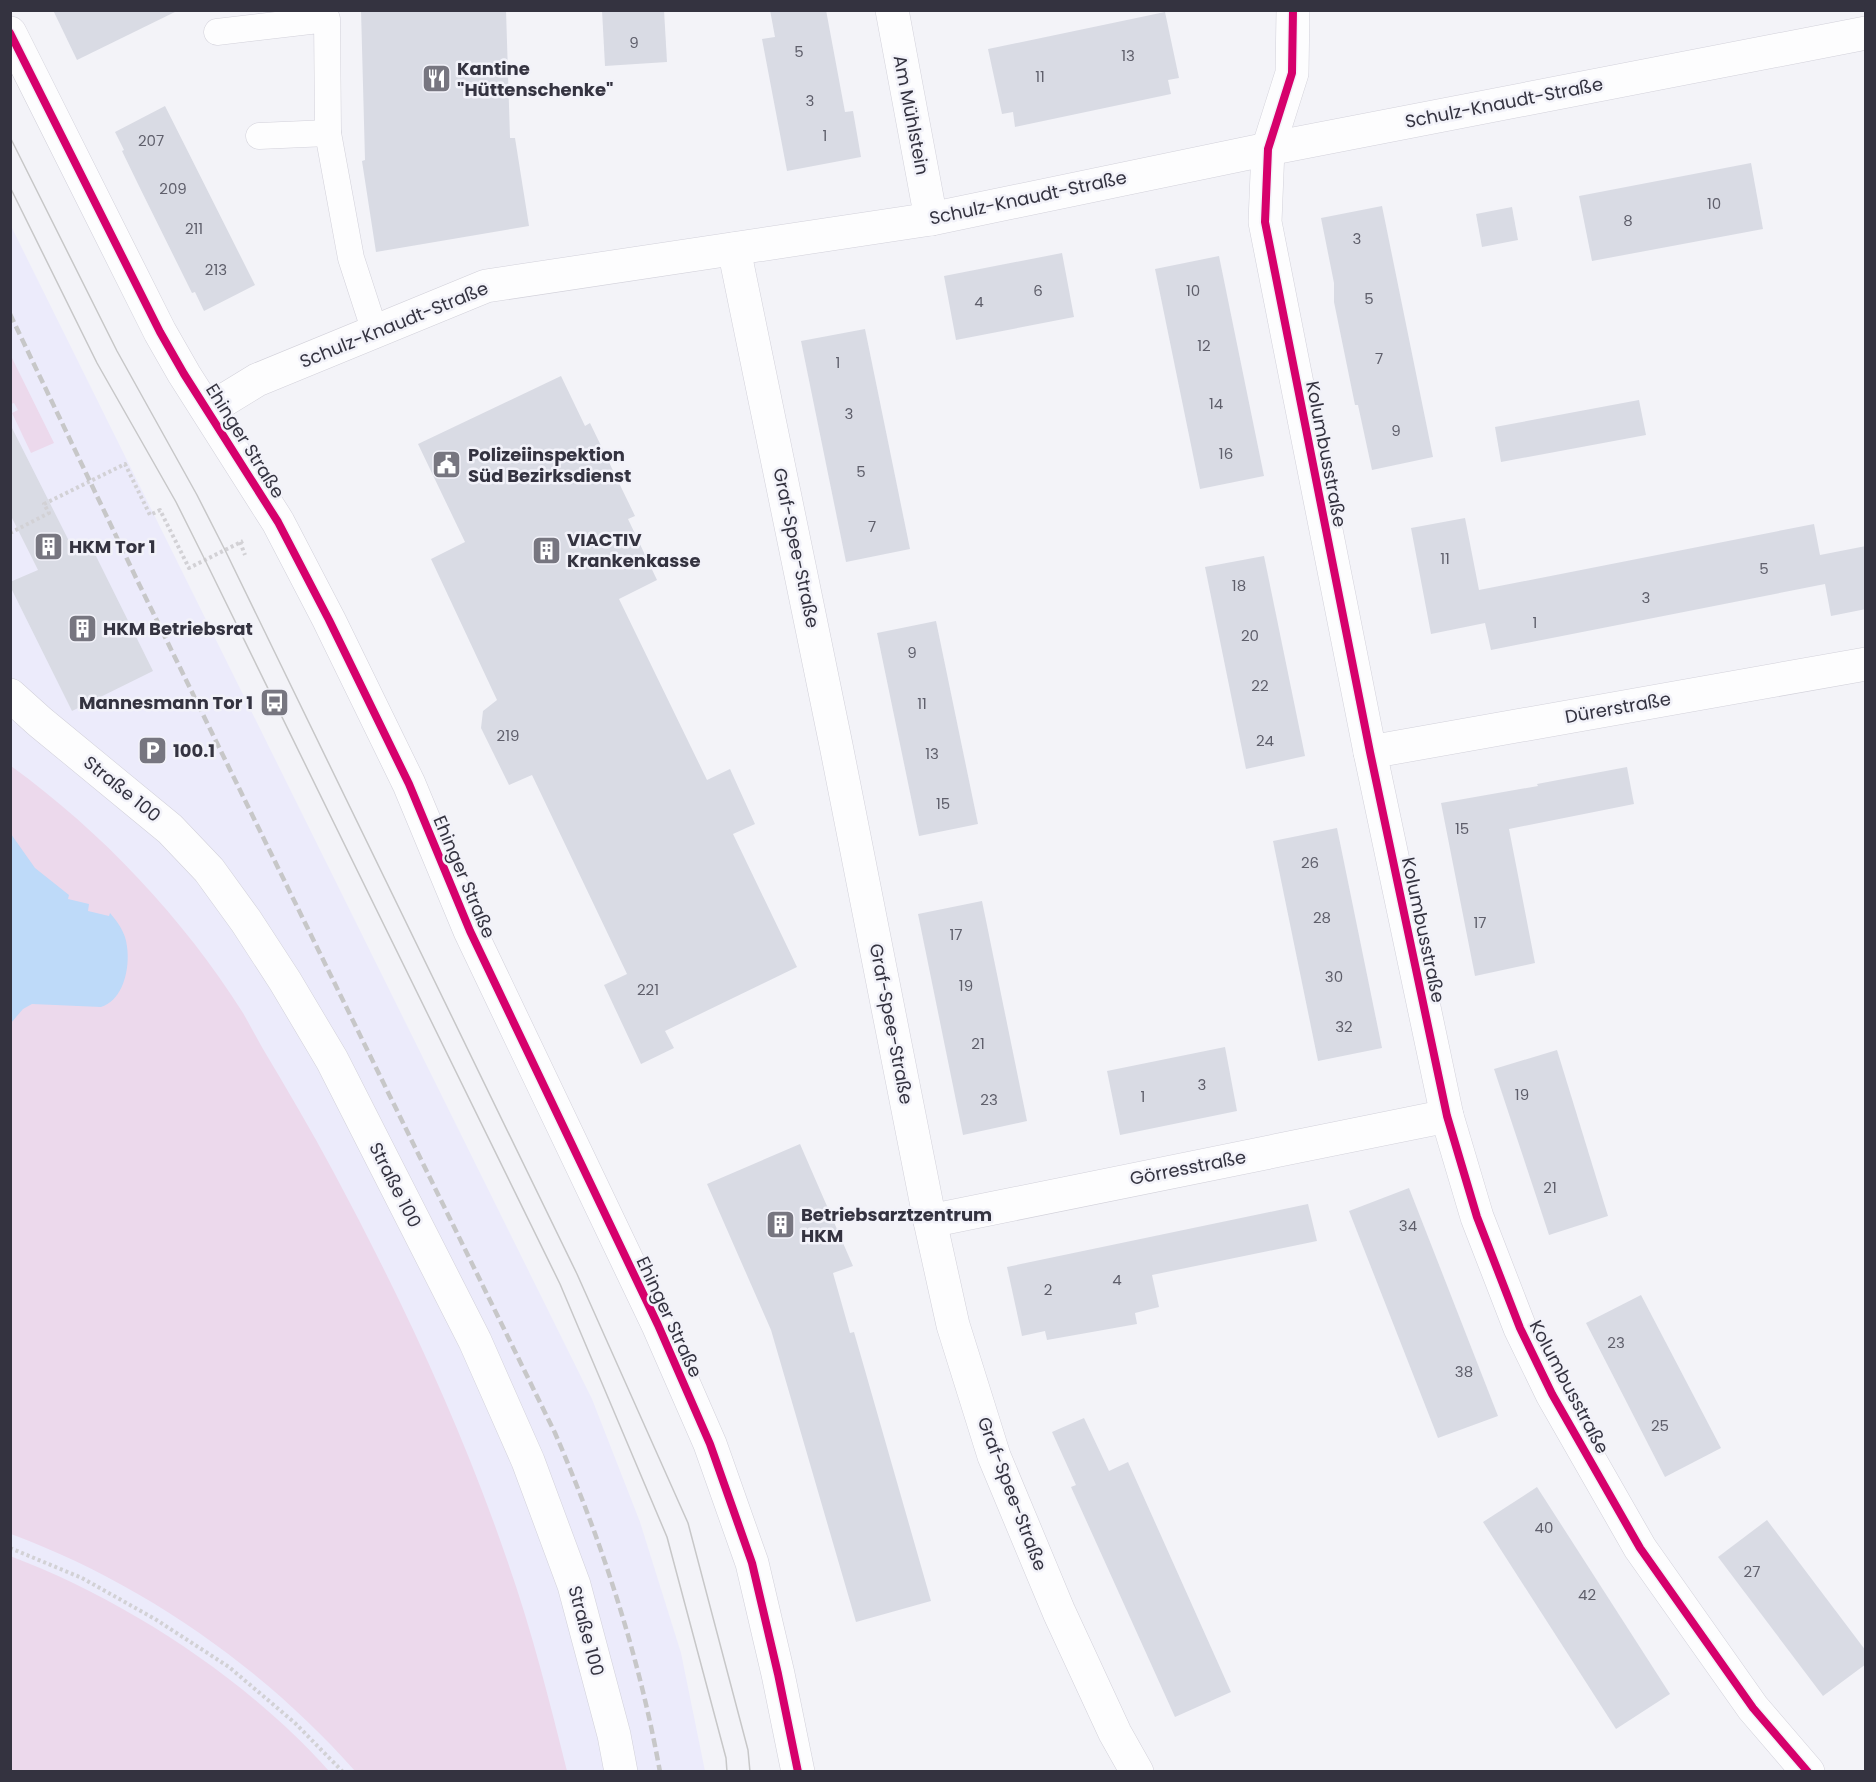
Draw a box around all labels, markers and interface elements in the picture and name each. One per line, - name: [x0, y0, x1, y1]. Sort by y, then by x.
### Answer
- house number: 9: [629, 32, 639, 53]
- house number: 5: [794, 41, 804, 62]
- house number: 13: [1121, 45, 1135, 66]
- street label: Am Mühlstein: [888, 53, 935, 177]
- place label: Kantine "Hüttenschenke": [457, 56, 613, 102]
- restaurant icon: Kantine "Hüttenschenke": [420, 63, 452, 95]
- house number: 11: [1035, 66, 1045, 87]
- street label: Schulz-Knaudt-Straße: [1403, 71, 1605, 134]
- house number: 3: [806, 90, 814, 111]
- house number: 1: [823, 125, 827, 146]
- house number: 207: [138, 130, 164, 151]
- street label: Schulz-Knaudt-Straße: [927, 164, 1129, 231]
- house number: 209: [159, 178, 187, 199]
- house number: 10: [1707, 193, 1721, 214]
- house number: 8: [1623, 210, 1633, 231]
- house number: 211: [185, 218, 203, 239]
- house number: 3: [1353, 228, 1361, 249]
- house number: 213: [205, 259, 227, 280]
- street label: Schulz-Knaudt-Straße: [296, 275, 492, 374]
- house number: 6: [1033, 280, 1043, 301]
- house number: 10: [1186, 280, 1200, 301]
- house number: 5: [1364, 288, 1374, 309]
- house number: 4: [974, 291, 984, 312]
- house number: 12: [1197, 335, 1211, 356]
- house number: 7: [1375, 348, 1383, 369]
- house number: 1: [836, 352, 840, 373]
- street label: Ehinger Straße: [200, 379, 291, 503]
- street label: Kolumbusstraße: [1300, 379, 1353, 529]
- house number: 14: [1209, 393, 1223, 414]
- house number: 3: [845, 403, 853, 424]
- house number: 9: [1391, 420, 1401, 441]
- place label: Polizeiinspektion Süd Bezirksdienst: [468, 442, 631, 488]
- house number: 16: [1219, 443, 1233, 464]
- public building icon: Polizeiinspektion Süd Bezirksdienst: [431, 449, 463, 481]
- house number: 5: [856, 461, 866, 482]
- street label: Graf-Spee-Straße: [767, 466, 826, 630]
- house number: 7: [868, 516, 876, 537]
- place label: VIACTIV Krankenkasse: [567, 527, 700, 573]
- building icon: HKM Tor 1: [32, 531, 64, 563]
- place label: HKM Tor 1: [69, 534, 155, 559]
- building icon: VIACTIV Krankenkasse: [530, 534, 562, 566]
- house number: 11: [1440, 548, 1450, 569]
- house number: 5: [1759, 558, 1769, 579]
- house number: 18: [1232, 575, 1246, 596]
- house number: 3: [1642, 587, 1650, 608]
- house number: 1: [1533, 612, 1537, 633]
- building icon: HKM Betriebsrat: [66, 613, 98, 645]
- place label: HKM Betriebsrat: [103, 616, 253, 641]
- house number: 20: [1241, 625, 1259, 646]
- house number: 9: [907, 642, 917, 663]
- house number: 22: [1251, 675, 1269, 696]
- street label: Dürerstraße: [1563, 686, 1673, 729]
- bus stop icon: Mannesmann Tor 1: [258, 687, 290, 719]
- place label: Mannesmann Tor 1: [79, 690, 253, 715]
- house number: 11: [917, 693, 927, 714]
- house number: 219: [497, 725, 519, 746]
- house number: 24: [1256, 730, 1274, 751]
- parking icon: 100.1: [136, 735, 168, 767]
- place label: 100.1: [173, 738, 215, 763]
- house number: 13: [925, 743, 939, 764]
- street label: Straße 100: [78, 750, 166, 827]
- house number: 15: [936, 793, 950, 814]
- street label: Ehinger Straße: [427, 812, 502, 942]
- house number: 15: [1455, 818, 1469, 839]
- house number: 26: [1301, 852, 1319, 873]
- street label: Kolumbusstraße: [1396, 855, 1451, 1005]
- house number: 28: [1313, 907, 1331, 928]
- house number: 17: [1474, 912, 1487, 933]
- house number: 17: [950, 924, 963, 945]
- street label: Graf-Spee-Straße: [864, 941, 919, 1106]
- house number: 30: [1325, 966, 1343, 987]
- house number: 19: [959, 975, 973, 996]
- house number: 221: [637, 979, 659, 1000]
- house number: 32: [1335, 1016, 1353, 1037]
- house number: 21: [971, 1033, 985, 1054]
- house number: 3: [1198, 1074, 1206, 1095]
- house number: 19: [1515, 1084, 1529, 1105]
- house number: 1: [1141, 1086, 1145, 1107]
- house number: 23: [980, 1089, 998, 1110]
- street label: Straße 100: [363, 1138, 428, 1232]
- street label: Görresstraße: [1128, 1144, 1248, 1191]
- house number: 21: [1543, 1177, 1557, 1198]
- place label: Betriebsarztzentrum HKM: [801, 1202, 992, 1248]
- building icon: Betriebsarztzentrum HKM: [764, 1209, 796, 1241]
- house number: 34: [1399, 1215, 1417, 1236]
- street label: Ehinger Straße: [630, 1252, 708, 1381]
- house number: 4: [1112, 1269, 1122, 1290]
- house number: 2: [1044, 1279, 1052, 1300]
- street label: Kolumbusstraße: [1524, 1316, 1615, 1458]
- house number: 23: [1607, 1332, 1625, 1353]
- house number: 38: [1455, 1361, 1473, 1382]
- street label: Graf-Spee-Straße: [972, 1413, 1053, 1574]
- house number: 25: [1651, 1415, 1669, 1436]
- house number: 40: [1535, 1517, 1553, 1538]
- house number: 27: [1744, 1561, 1760, 1582]
- street label: Straße 100: [562, 1583, 611, 1679]
- house number: 42: [1578, 1584, 1596, 1605]

